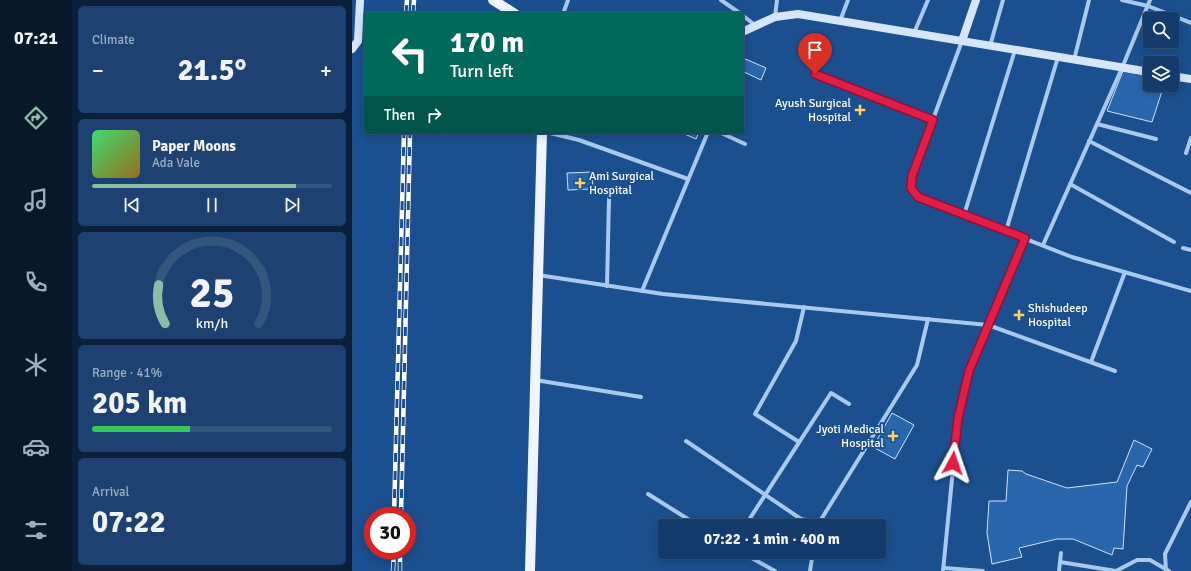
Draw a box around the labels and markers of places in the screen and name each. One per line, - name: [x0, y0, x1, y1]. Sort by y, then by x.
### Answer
- pin: [798, 33, 832, 74]
- place label: Ayush Surgical Hospital: [775, 96, 851, 125]
- marker: Ayush Surgical Hospital: [854, 104, 866, 116]
- place label: Ami Surgical Hospital: [589, 169, 655, 198]
- marker: Ami Surgical Hospital: [574, 177, 586, 189]
- place label: Shishudeep Hospital: [1028, 301, 1088, 330]
- marker: Shishudeep Hospital: [1013, 309, 1025, 321]
- place label: Jyoti Medical Hospital: [816, 422, 884, 451]
- marker: Jyoti Medical Hospital: [887, 430, 899, 442]

